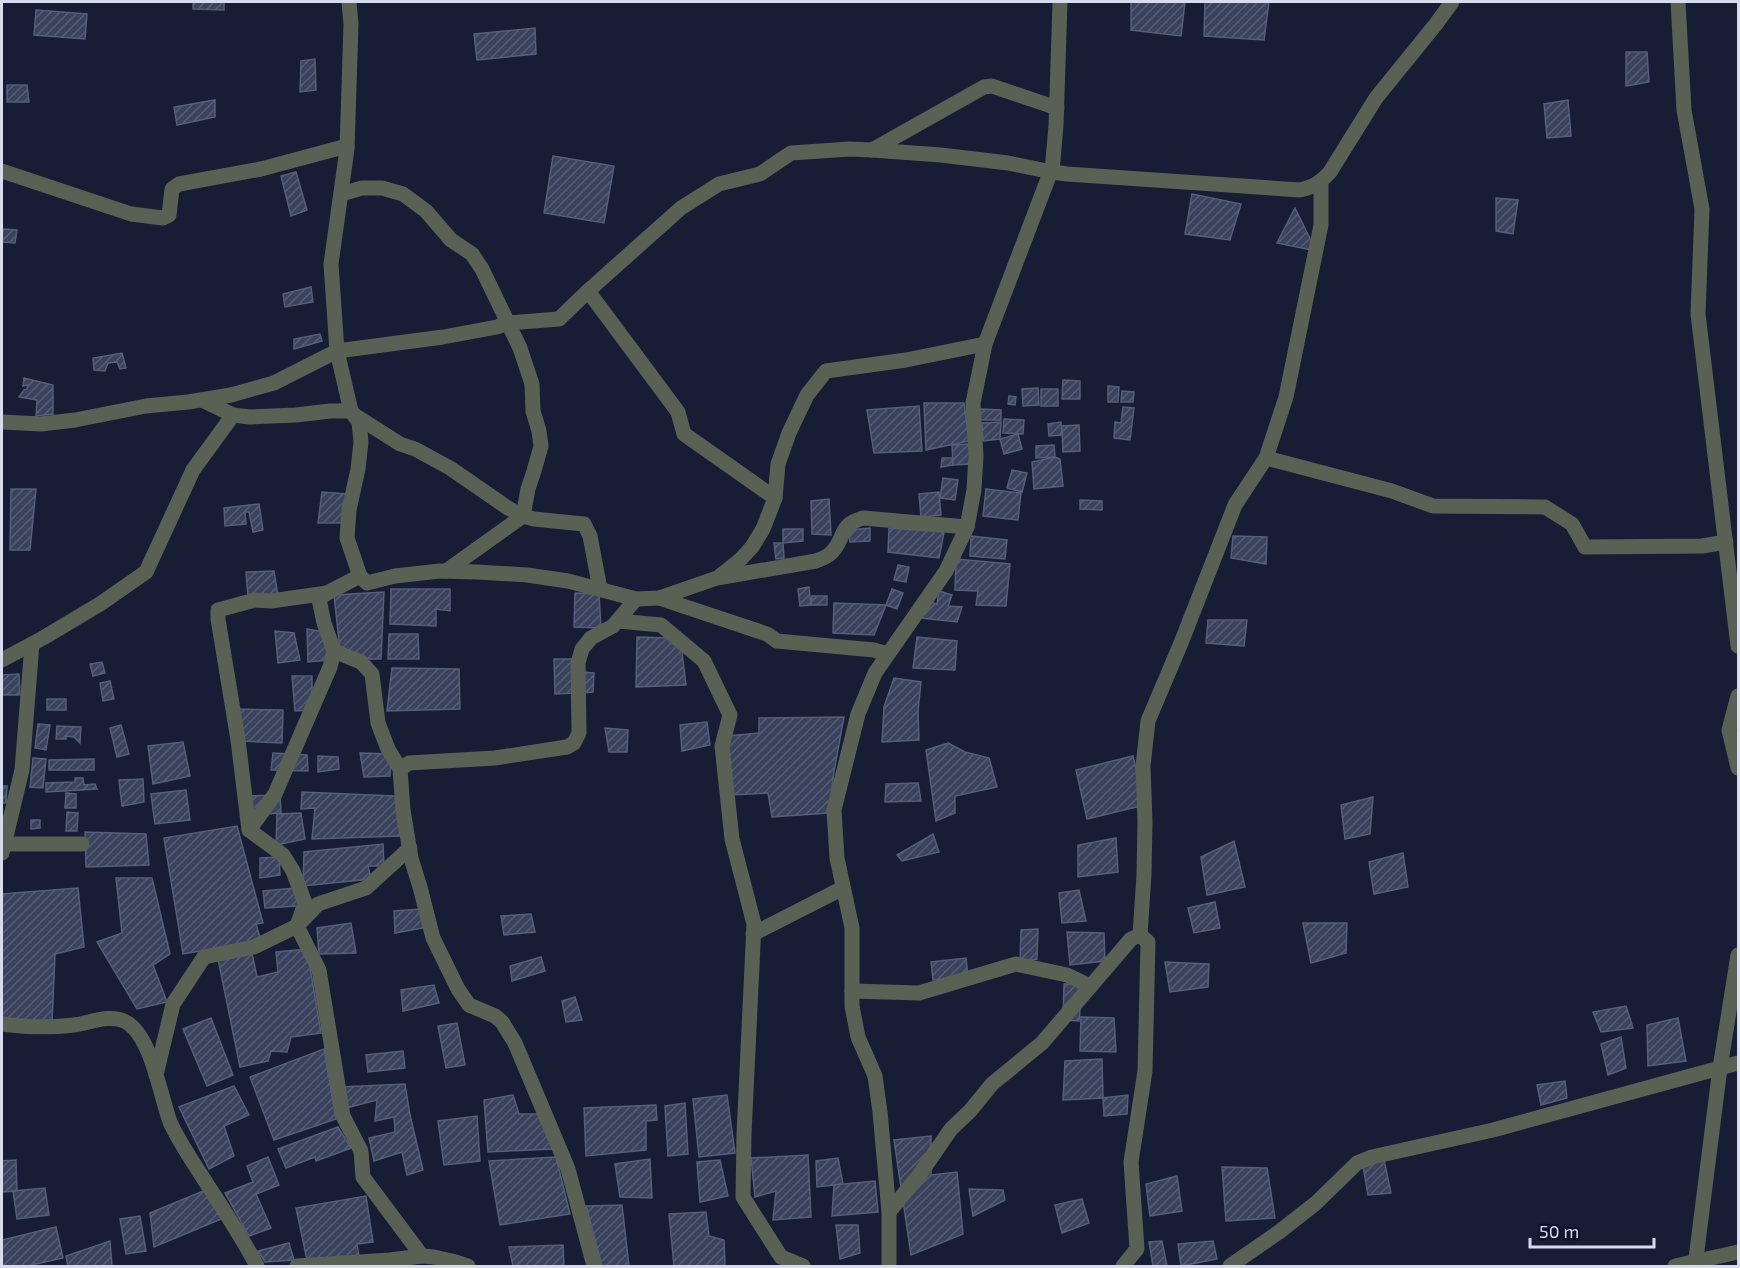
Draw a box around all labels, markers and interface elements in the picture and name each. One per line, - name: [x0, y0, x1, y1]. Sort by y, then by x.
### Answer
- scale bar: [1530, 1211, 1654, 1249]
- text: 50 m: [1539, 1220, 1579, 1242]

